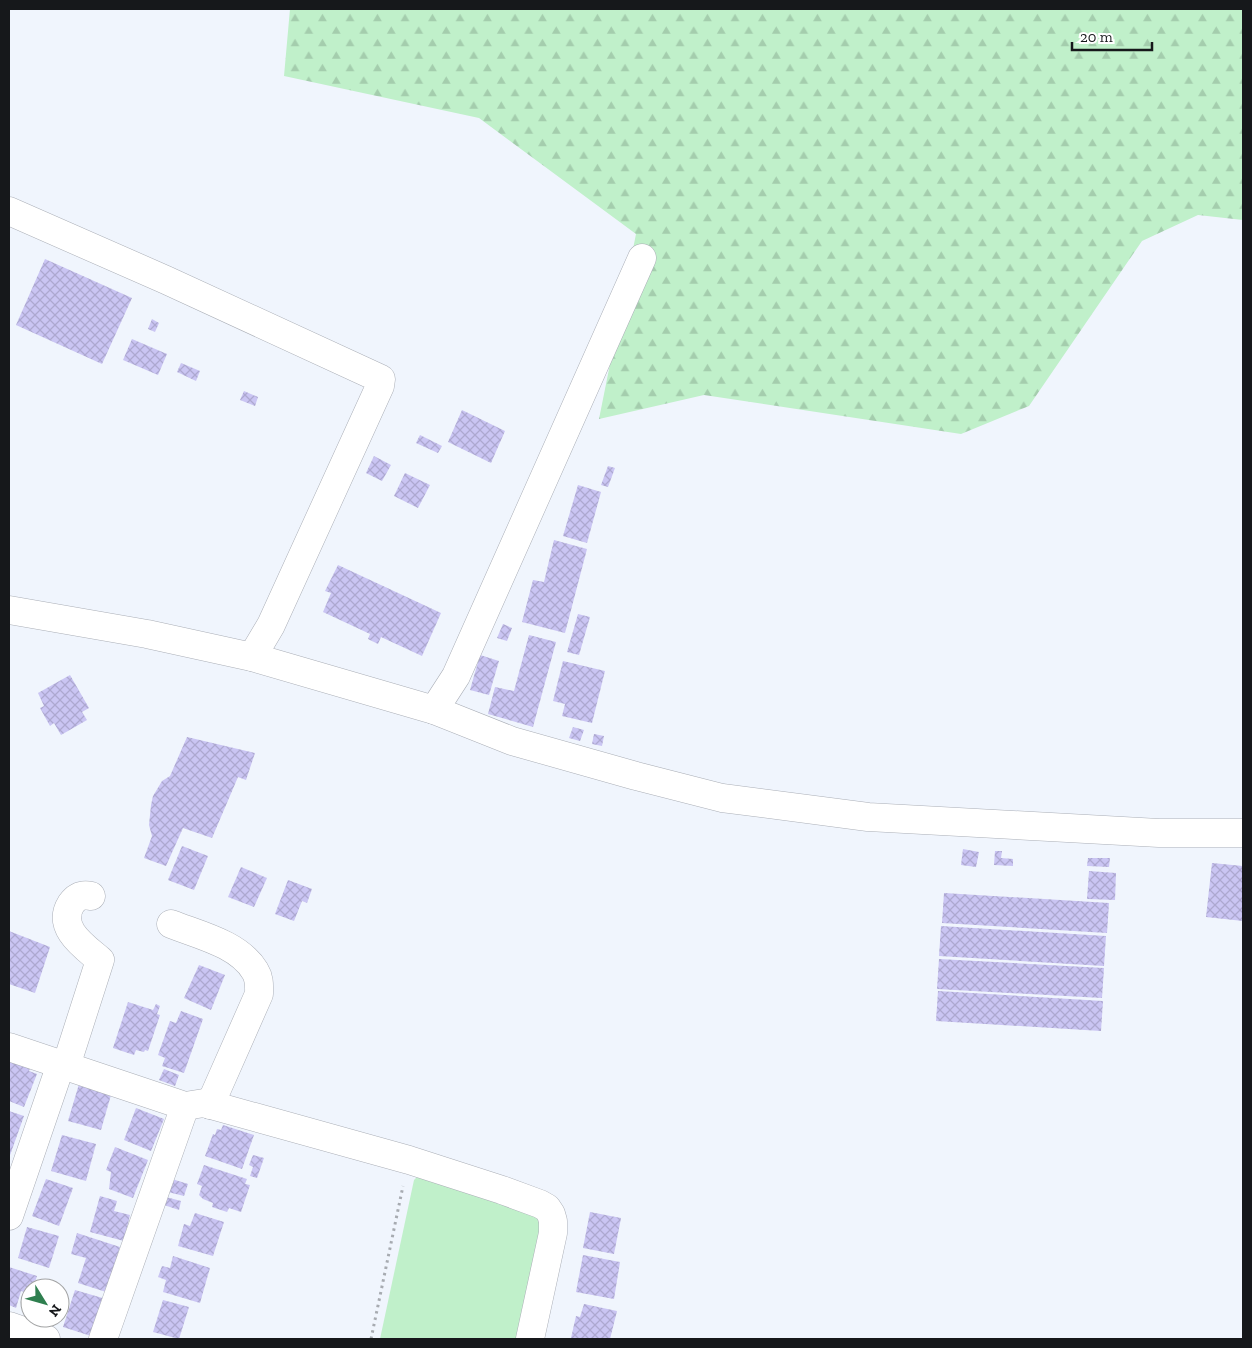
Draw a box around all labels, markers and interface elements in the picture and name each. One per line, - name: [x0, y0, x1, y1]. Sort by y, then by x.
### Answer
- scale bar: [1072, 20, 1152, 52]
- text: 20 m: [1080, 28, 1113, 46]
- north arrow: [20, 1278, 70, 1328]
- text: N: [45, 1301, 65, 1320]

